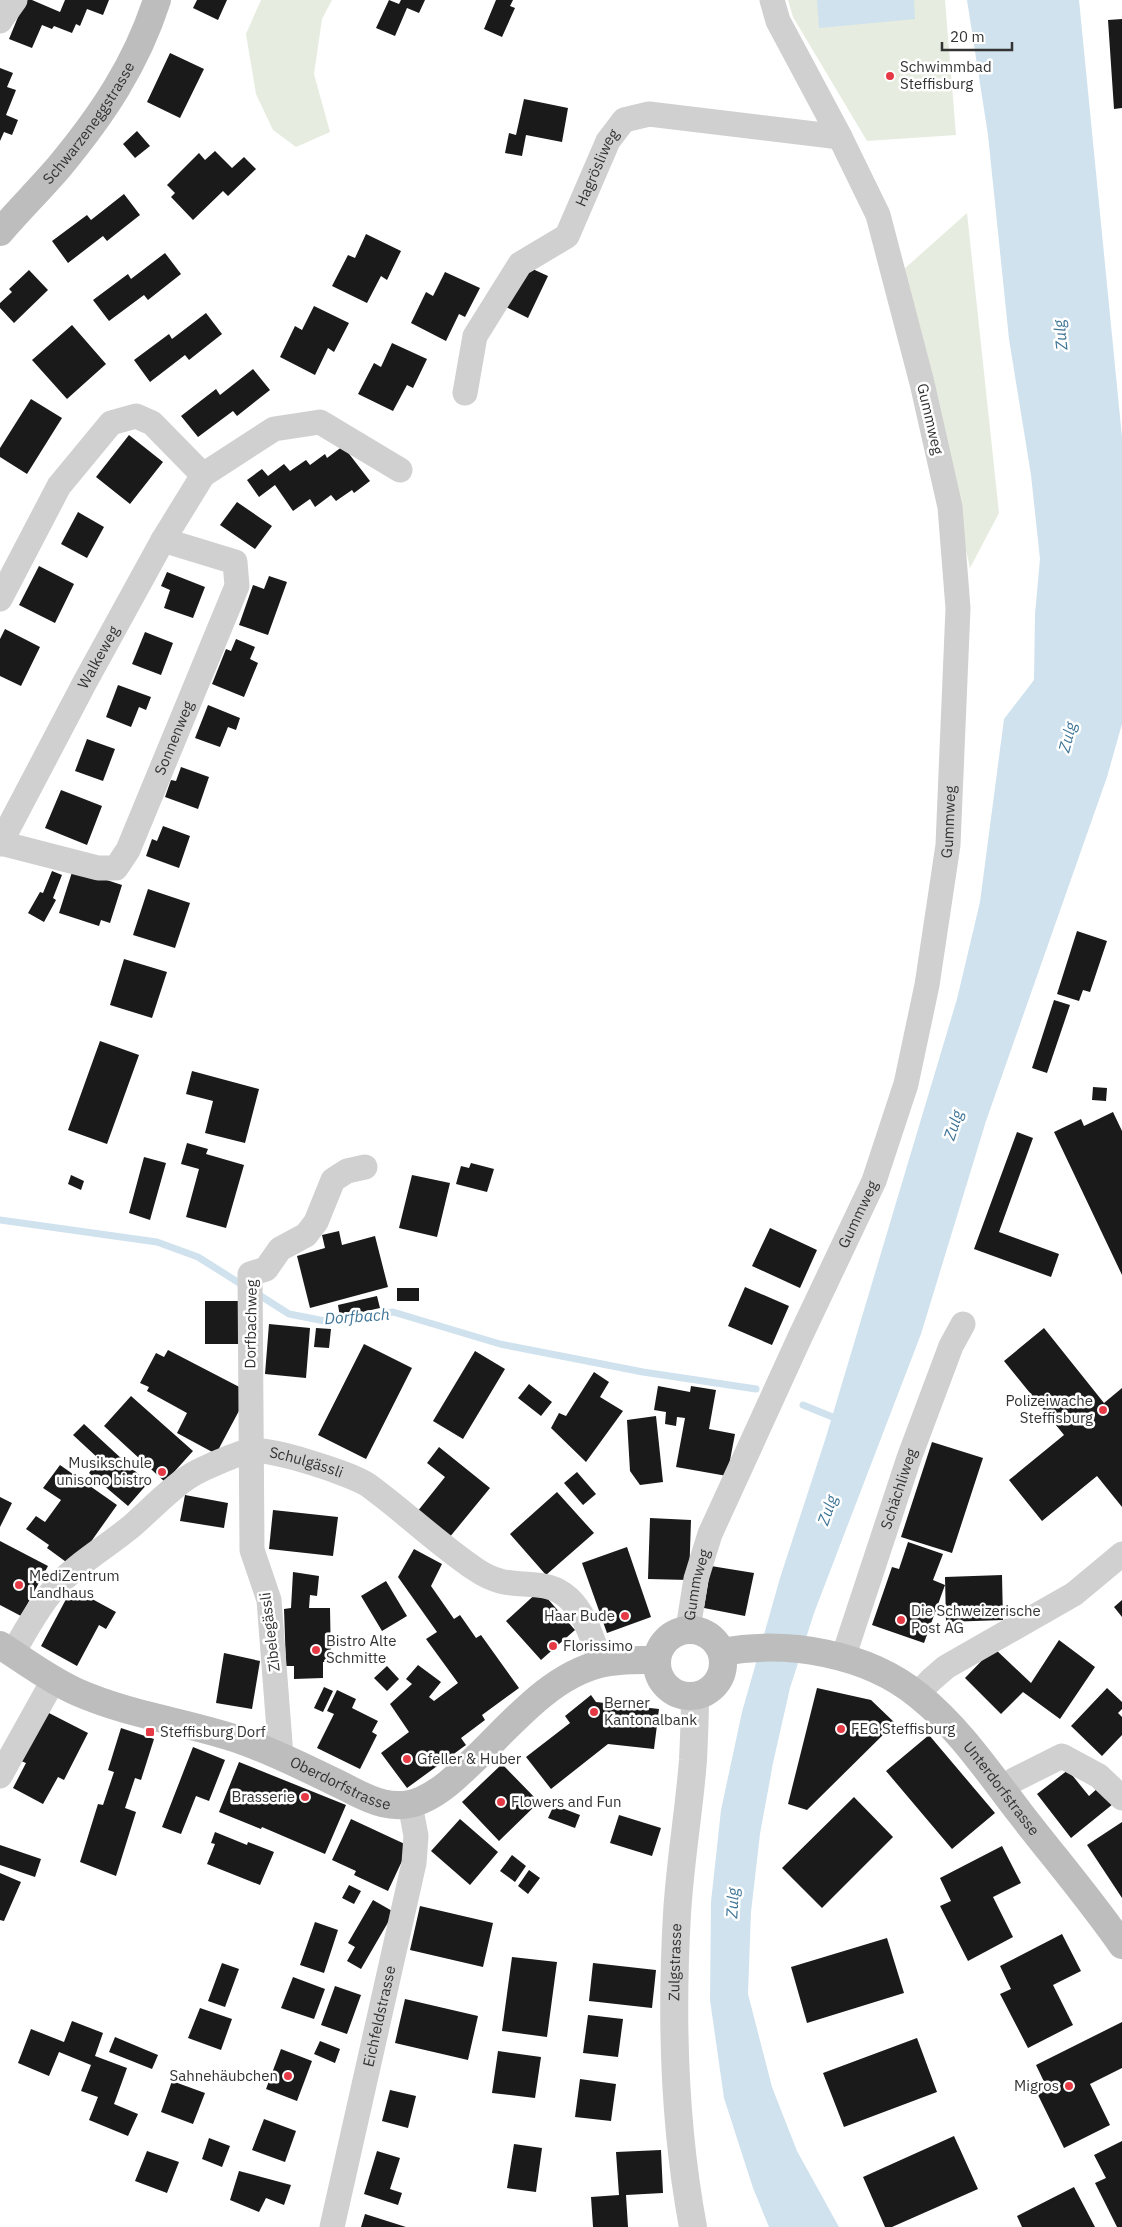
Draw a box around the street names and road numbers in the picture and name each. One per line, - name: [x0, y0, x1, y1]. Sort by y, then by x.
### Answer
- street label: Schwarzeneggstrasse: [38, 59, 138, 188]
- street label: Hagrösliweg: [571, 125, 623, 209]
- street label: Gummweg: [913, 381, 948, 456]
- street label: Walkeweg: [73, 622, 123, 692]
- street label: Sonnenweg: [150, 698, 198, 778]
- street label: Gummweg: [936, 785, 960, 859]
- street label: Gummweg: [834, 1177, 882, 1251]
- street label: Dorfbachweg: [240, 1279, 261, 1369]
- street label: Schulgässli: [268, 1442, 346, 1482]
- street label: Schächliweg: [876, 1445, 921, 1532]
- street label: Gummweg: [679, 1547, 714, 1622]
- street label: Zibelegässli: [255, 1591, 284, 1673]
- street label: Unterdorfstrasse: [959, 1737, 1044, 1839]
- street label: Oberdorfstrasse: [287, 1752, 392, 1814]
- street label: Zulgstrasse: [664, 1923, 685, 2001]
- street label: Eichfeldstrasse: [358, 1964, 400, 2069]

